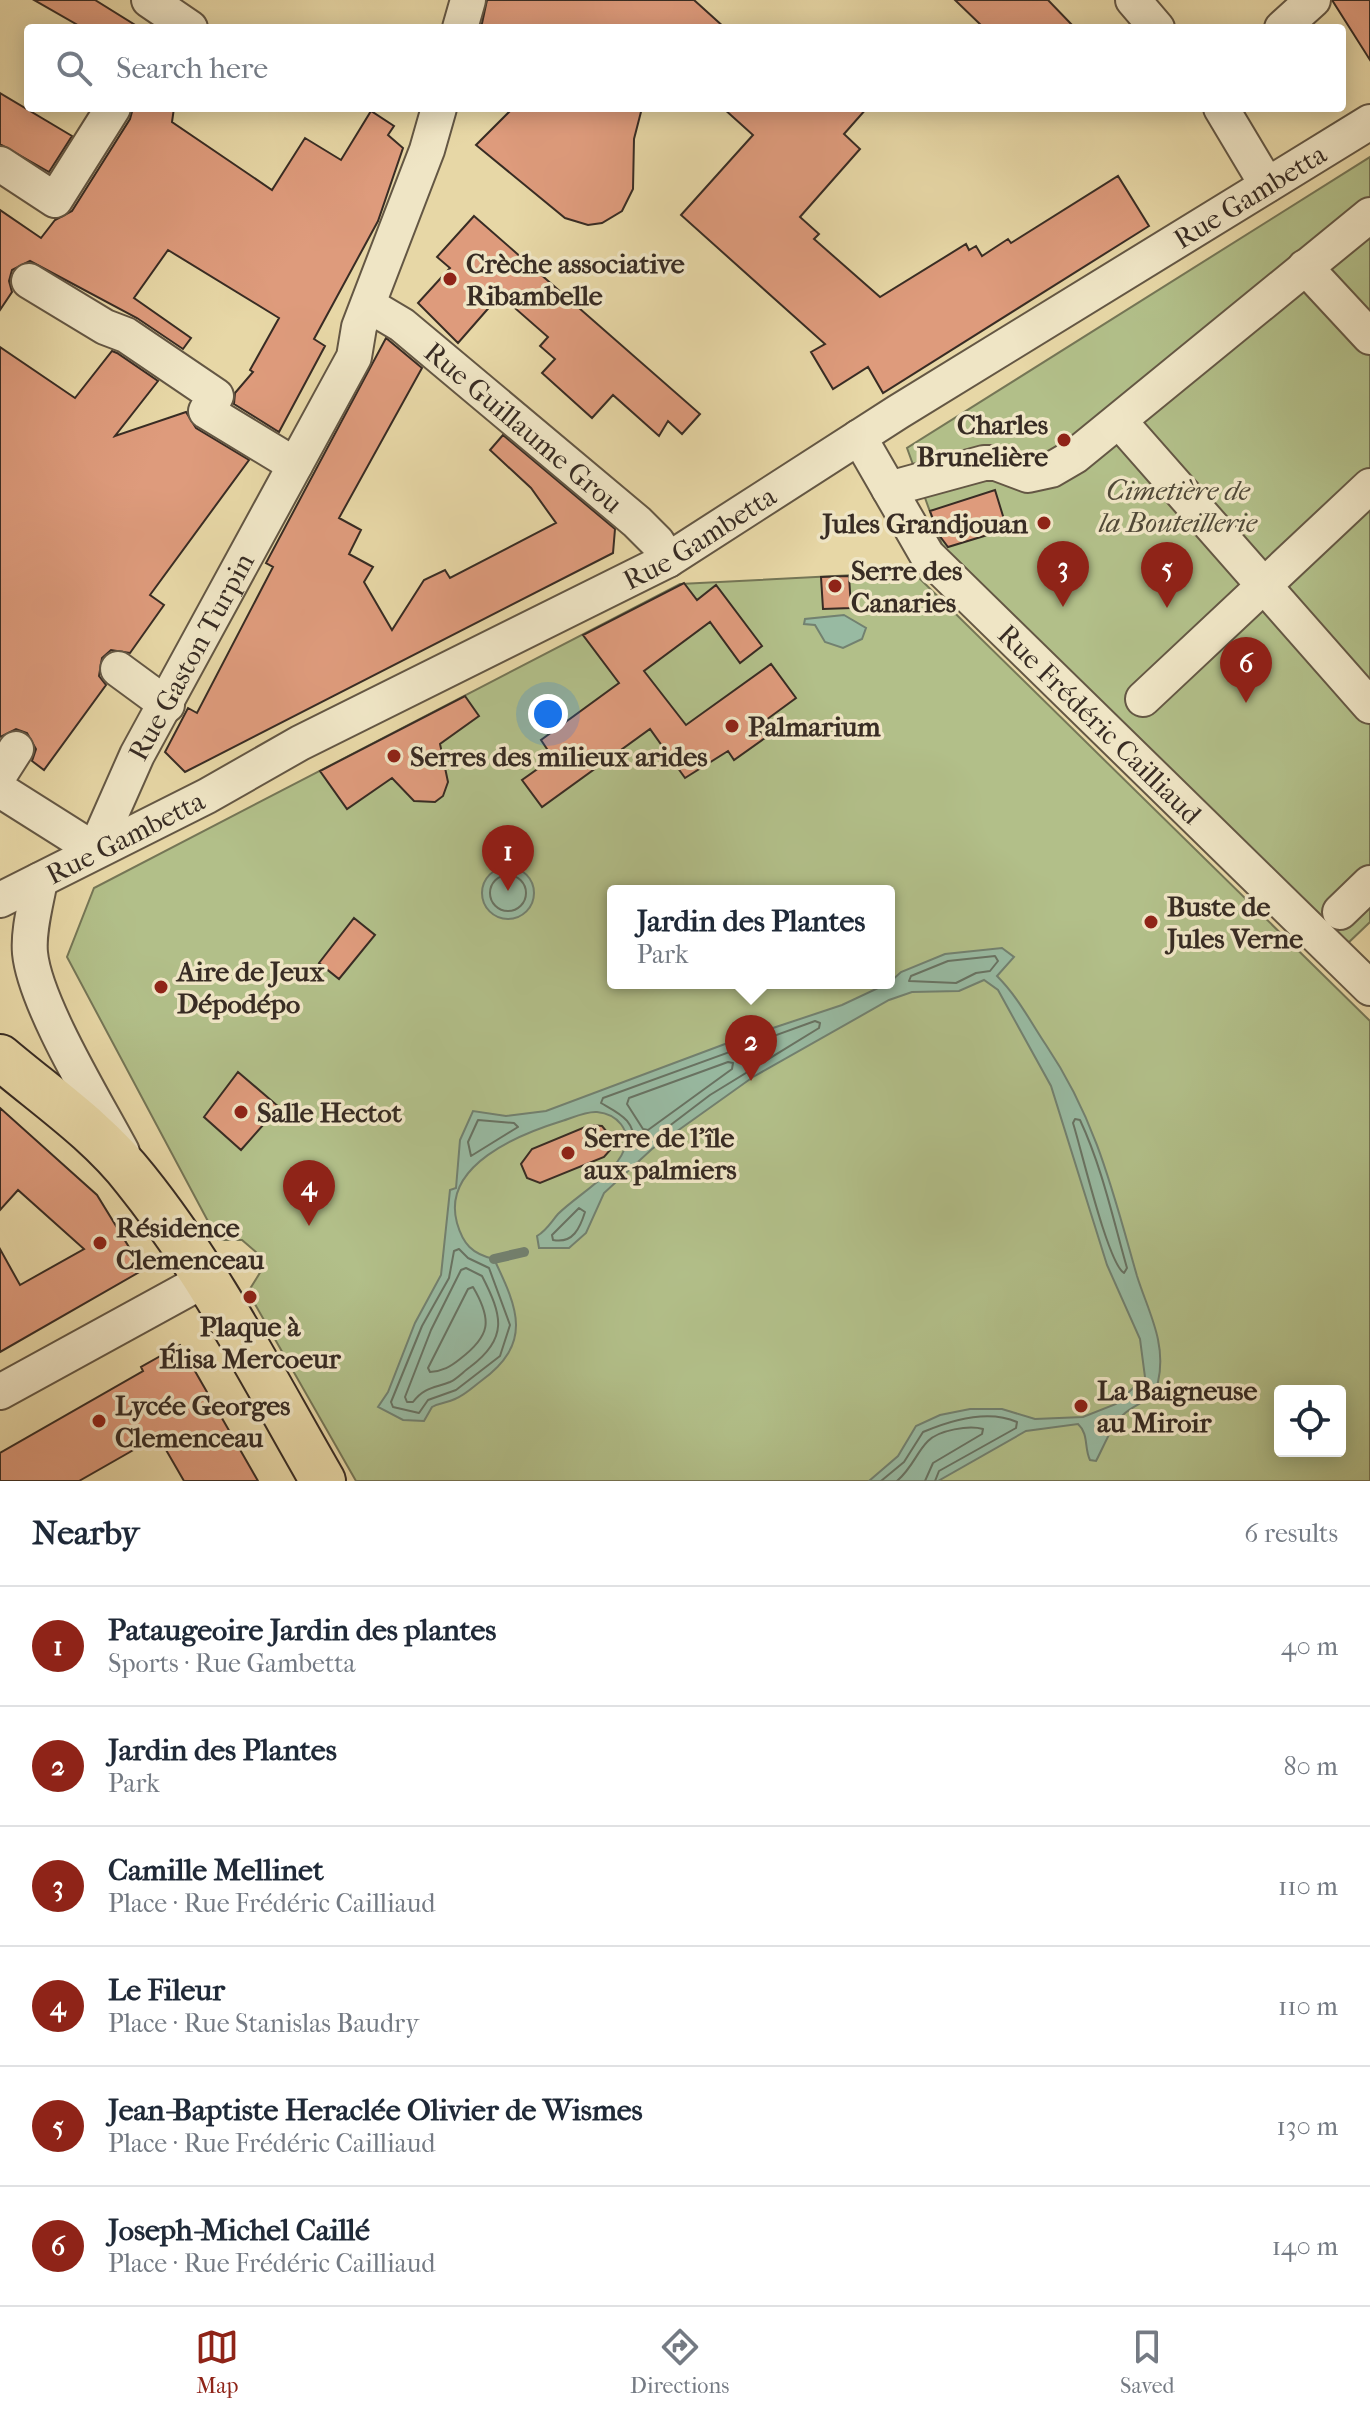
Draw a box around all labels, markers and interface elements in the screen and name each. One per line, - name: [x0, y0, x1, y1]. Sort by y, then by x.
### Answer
- search box: [24, 24, 1346, 112]
- icon: search: [52, 46, 96, 90]
- text: Search here: [116, 51, 268, 86]
- street label: Rue Gambetta: [1167, 136, 1333, 255]
- place label: Crèche associative Ribambelle: [466, 247, 685, 312]
- marker: Crèche associative Ribambelle: [441, 270, 459, 288]
- street label: Rue Guillaume Grou: [418, 335, 629, 519]
- place label: Charles Brunelière: [917, 408, 1048, 473]
- marker: Charles Brunelière: [1055, 431, 1073, 449]
- park label: Cimetière de la Bouteillerie: [1098, 474, 1258, 539]
- street label: Rue Gambetta: [618, 478, 783, 596]
- place label: Jules Grandjouan: [819, 507, 1029, 540]
- marker: Jules Grandjouan: [1035, 514, 1053, 532]
- pin: 3: [1037, 541, 1089, 607]
- pin: 5: [1141, 542, 1193, 608]
- street label: Rue Gaston Turpin: [121, 547, 261, 766]
- place label: Serre des Canaries: [851, 554, 962, 619]
- marker: Serre des Canaries: [826, 577, 844, 595]
- street label: Rue Frédéric Cailliaud: [991, 617, 1209, 831]
- pin: 6: [1220, 637, 1272, 703]
- your location: [528, 694, 568, 734]
- place label: Palmarium: [748, 710, 881, 743]
- marker: Palmarium: [723, 717, 741, 735]
- place label: Serres des milieux arides: [410, 740, 708, 773]
- marker: Serres des milieux arides: [385, 747, 403, 765]
- street label: Rue Gambetta: [40, 783, 211, 891]
- pin: 1: [482, 825, 534, 891]
- popup: [607, 885, 895, 989]
- place label: Buste de Jules Verne: [1164, 890, 1303, 955]
- text: Jardin des Plantes: [637, 904, 865, 939]
- marker: Buste de Jules Verne: [1142, 913, 1160, 931]
- text: Park: [637, 939, 688, 970]
- place label: Aire de Jeux Dépodépo: [175, 955, 325, 1020]
- marker: Aire de Jeux Dépodépo: [152, 978, 170, 996]
- pin: 2: [725, 1015, 777, 1081]
- place label: Salle Hectot: [257, 1096, 403, 1129]
- marker: Salle Hectot: [232, 1103, 250, 1121]
- place label: Serre de l'île aux palmiers: [584, 1121, 737, 1186]
- marker: Serre de l'île aux palmiers: [559, 1144, 577, 1162]
- pin: 4: [283, 1160, 335, 1226]
- place label: Résidence Clemenceau: [116, 1211, 264, 1276]
- marker: Résidence Clemenceau: [91, 1234, 109, 1252]
- marker: Plaque à Élisa Mercoeur: [241, 1288, 259, 1306]
- place label: Plaque à Élisa Mercoeur: [159, 1310, 342, 1375]
- place label: La Baigneuse au Miroir: [1097, 1374, 1257, 1439]
- map controls: [1274, 1385, 1346, 1457]
- button: locate: [1274, 1385, 1346, 1457]
- place label: Lycée Georges Clemenceau: [115, 1389, 290, 1454]
- marker: La Baigneuse au Miroir: [1072, 1397, 1090, 1415]
- marker: Lycée Georges Clemenceau: [90, 1412, 108, 1430]
- text: Nearby: [32, 1513, 139, 1553]
- text: 6 results: [1244, 1518, 1338, 1549]
- text: Pataugeoire Jardin des plantes: [108, 1613, 496, 1648]
- text: 1: [53, 1631, 63, 1662]
- text: 40 m: [1281, 1631, 1338, 1662]
- text: Sports · Rue Gambetta: [108, 1648, 356, 1679]
- text: Jardin des Plantes: [108, 1733, 337, 1768]
- text: 2: [51, 1751, 65, 1782]
- text: 80 m: [1283, 1751, 1338, 1782]
- text: Park: [108, 1768, 160, 1799]
- text: Camille Mellinet: [108, 1853, 324, 1888]
- text: 3: [53, 1871, 63, 1902]
- text: 110 m: [1278, 1871, 1338, 1902]
- text: Place · Rue Frédéric Cailliaud: [108, 1888, 435, 1919]
- text: Le Fileur: [108, 1973, 225, 2008]
- text: 4: [50, 1991, 66, 2022]
- text: 110 m: [1278, 1991, 1338, 2022]
- text: Place · Rue Stanislas Baudry: [108, 2008, 419, 2039]
- text: Jean-Baptiste Heraclée Olivier de Wismes: [108, 2093, 643, 2128]
- text: 5: [52, 2111, 64, 2142]
- text: 130 m: [1277, 2111, 1338, 2142]
- text: Place · Rue Frédéric Cailliaud: [108, 2128, 435, 2159]
- text: Joseph-Michel Caillé: [108, 2213, 370, 2248]
- text: 6: [51, 2231, 65, 2262]
- text: 140 m: [1272, 2231, 1338, 2262]
- text: Place · Rue Frédéric Cailliaud: [108, 2248, 435, 2279]
- tab: Map: [195, 2325, 239, 2399]
- tab: Directions: [630, 2325, 729, 2399]
- tab: Saved: [1120, 2325, 1175, 2399]

